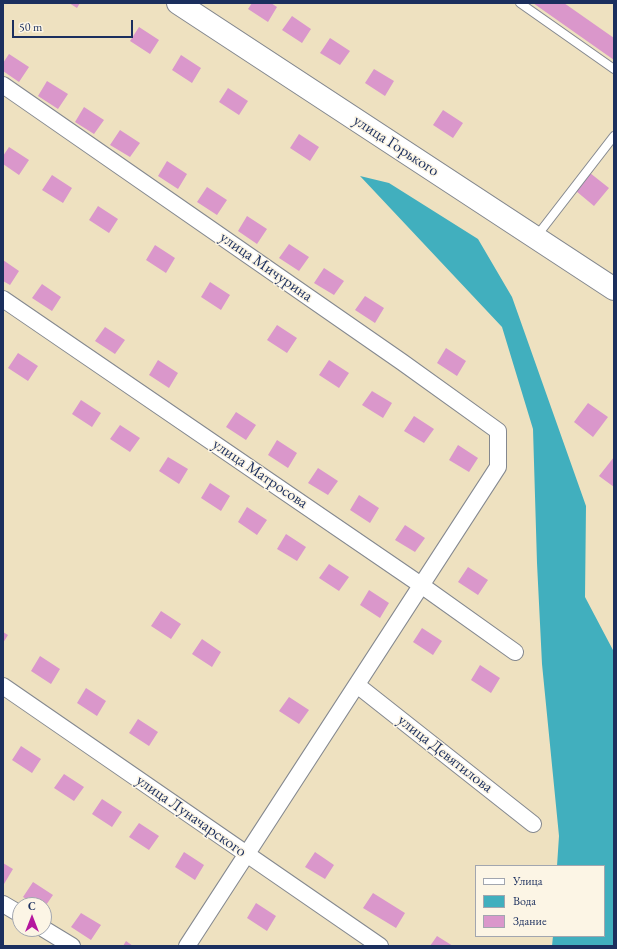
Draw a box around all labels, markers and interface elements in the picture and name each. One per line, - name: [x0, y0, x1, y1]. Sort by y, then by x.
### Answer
- scale bar: [14, 12, 135, 38]
- text: 50 m: [19, 19, 42, 35]
- street label: улица Горького: [349, 111, 443, 181]
- street label: улица Мичурина: [216, 228, 316, 306]
- street label: улица Матросова: [209, 435, 311, 513]
- street label: улица Девятилова: [393, 711, 497, 797]
- street label: улица Луначарского: [132, 771, 250, 861]
- legend: [475, 865, 605, 937]
- text: Улица: [513, 873, 543, 889]
- text: Вода: [513, 893, 536, 909]
- north arrow: [12, 897, 52, 937]
- text: С: [28, 899, 36, 913]
- text: Здание: [513, 913, 547, 929]

